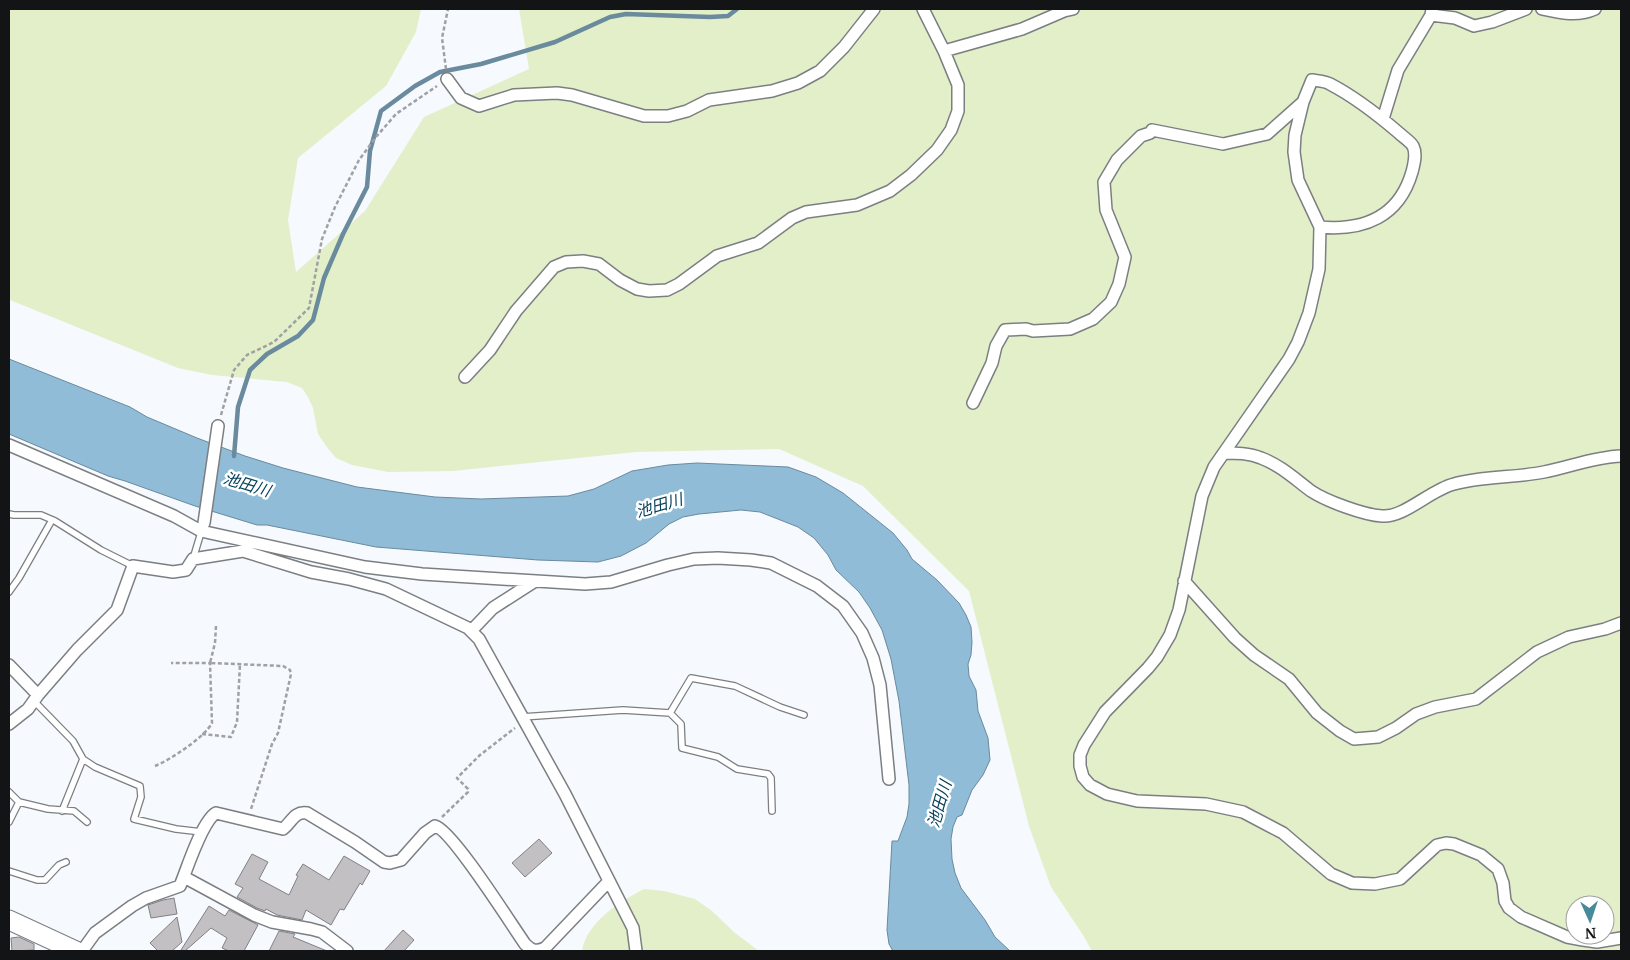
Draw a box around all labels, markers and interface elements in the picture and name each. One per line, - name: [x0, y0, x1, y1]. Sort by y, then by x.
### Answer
- water label: 池田川: [221, 467, 275, 501]
- water label: 池田川: [633, 488, 687, 521]
- water label: 池田川: [923, 776, 956, 830]
- north arrow: [1565, 895, 1615, 945]
- text: N: [1585, 924, 1597, 942]

